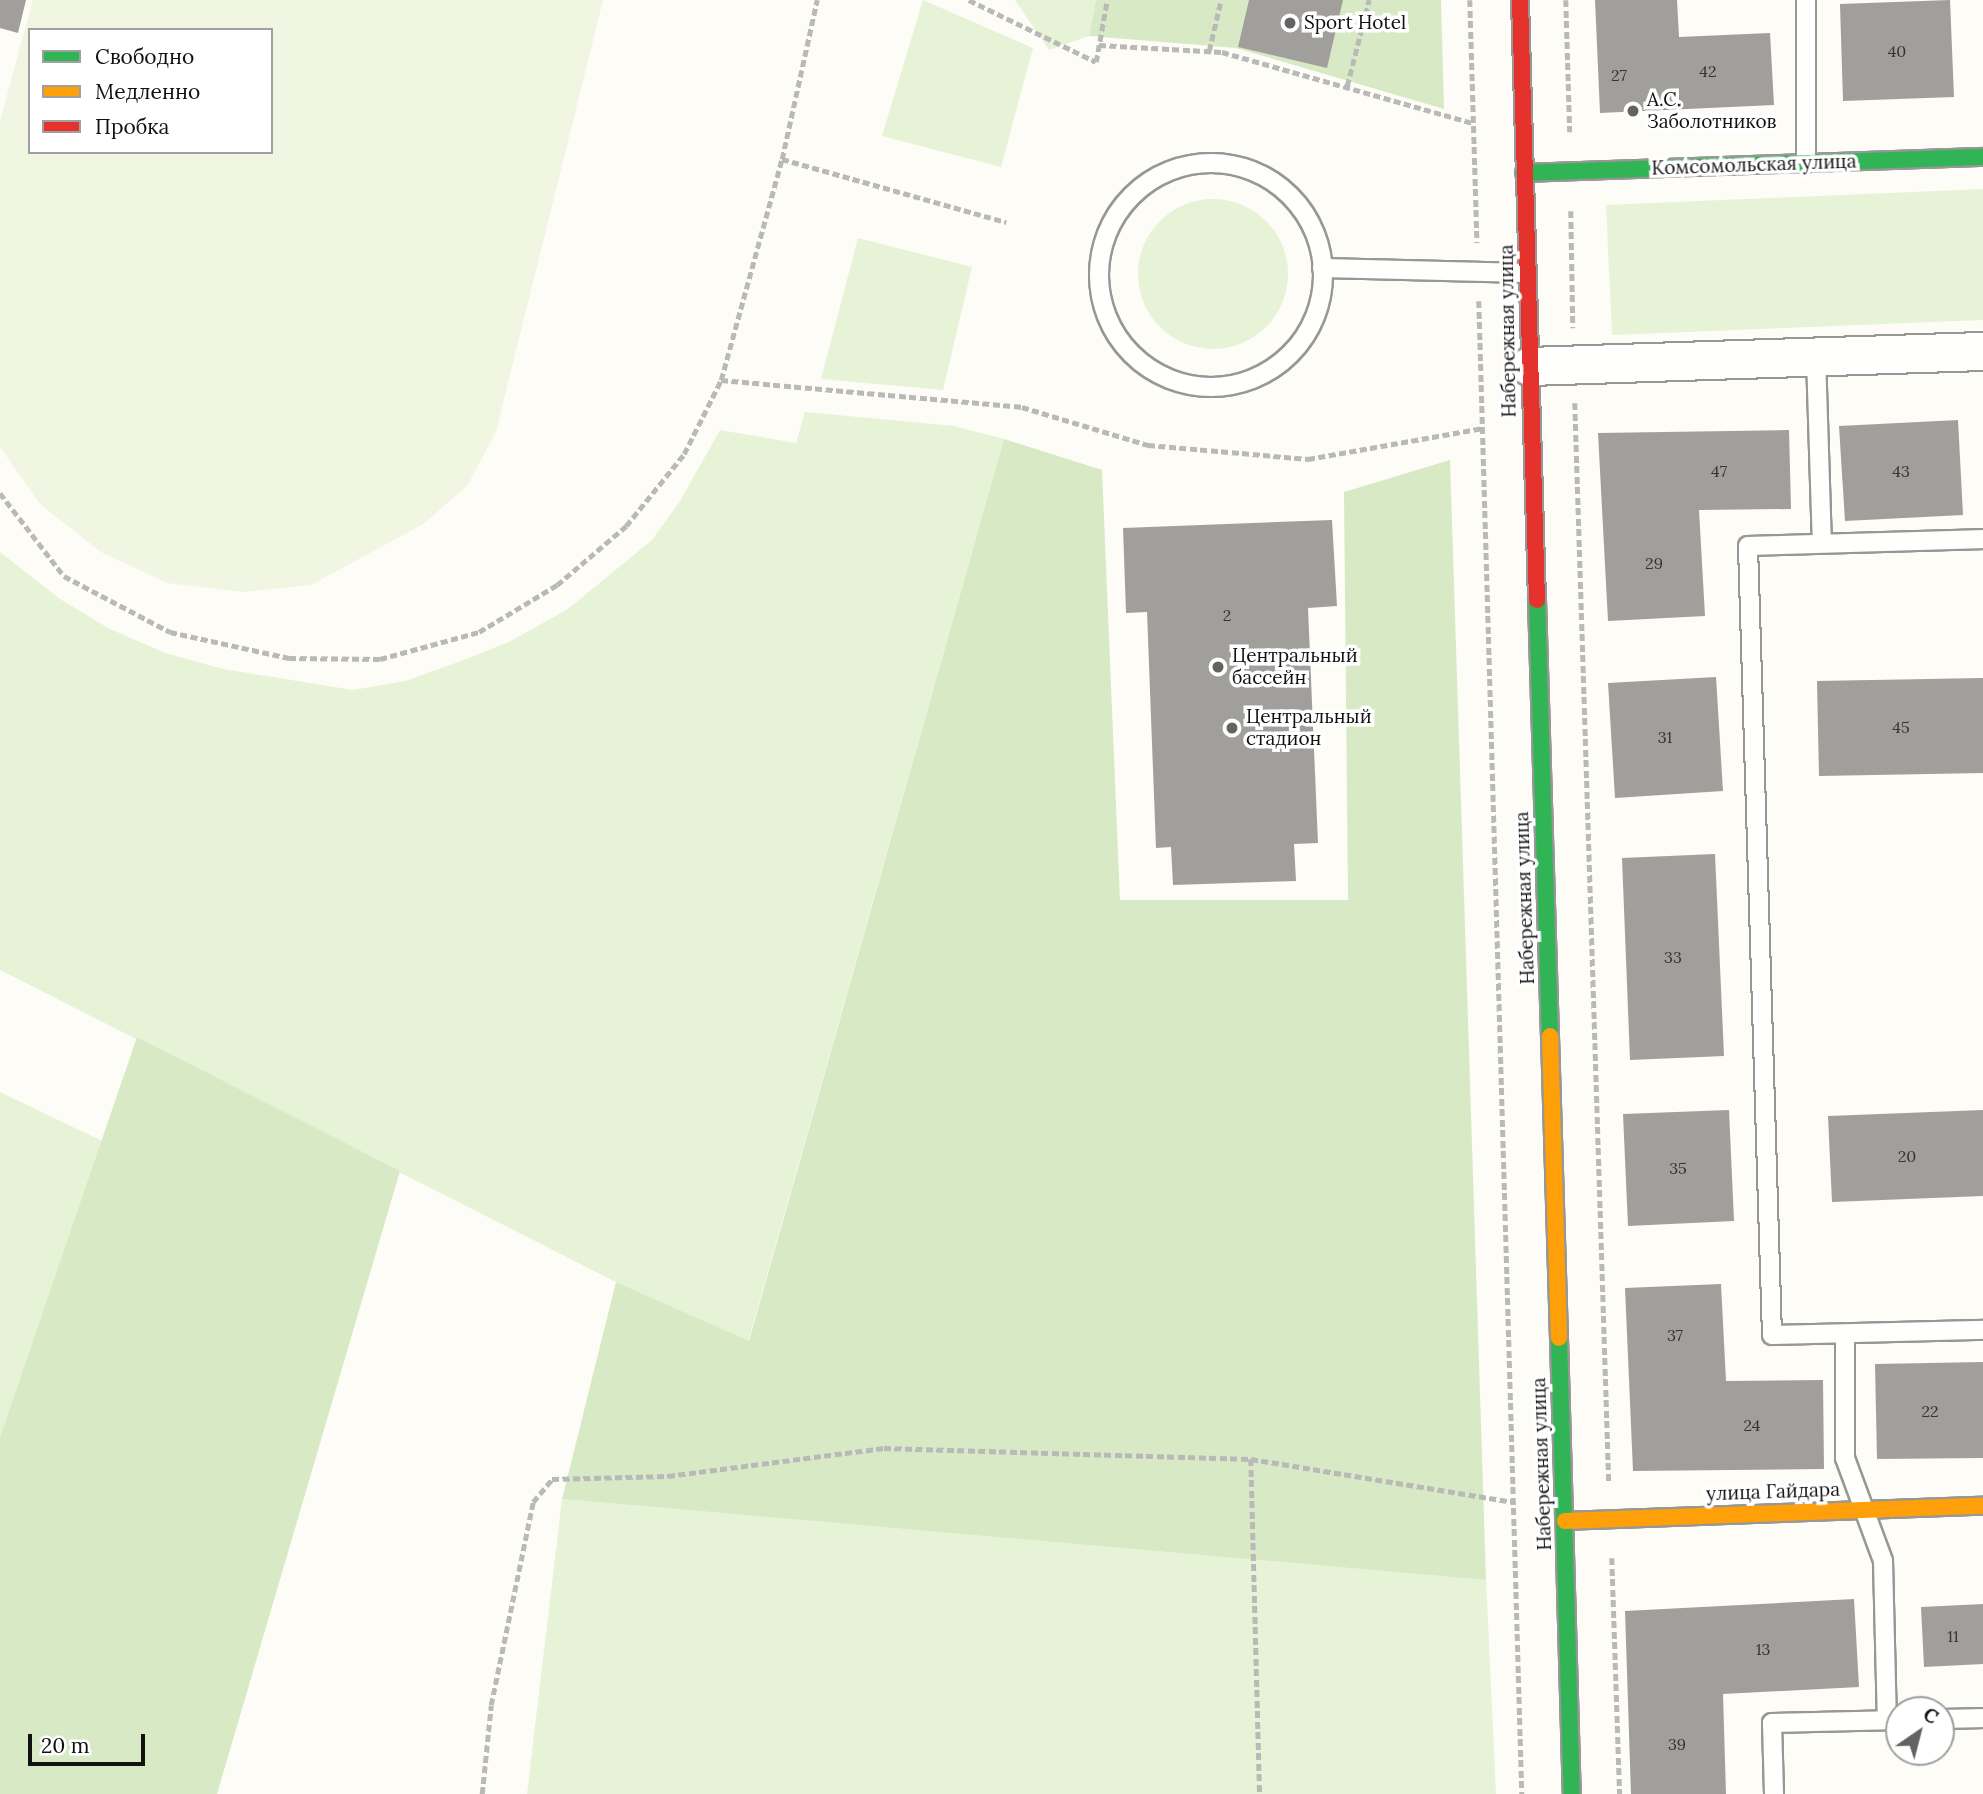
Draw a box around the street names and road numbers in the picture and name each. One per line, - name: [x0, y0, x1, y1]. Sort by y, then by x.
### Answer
- street label: Комсомольская улица: [1651, 150, 1857, 180]
- street label: Набережная улица: [1495, 244, 1521, 418]
- street label: Набережная улица: [1511, 811, 1539, 985]
- street label: Набережная улица: [1528, 1377, 1556, 1551]
- street label: улица Гайдара: [1706, 1478, 1840, 1506]

